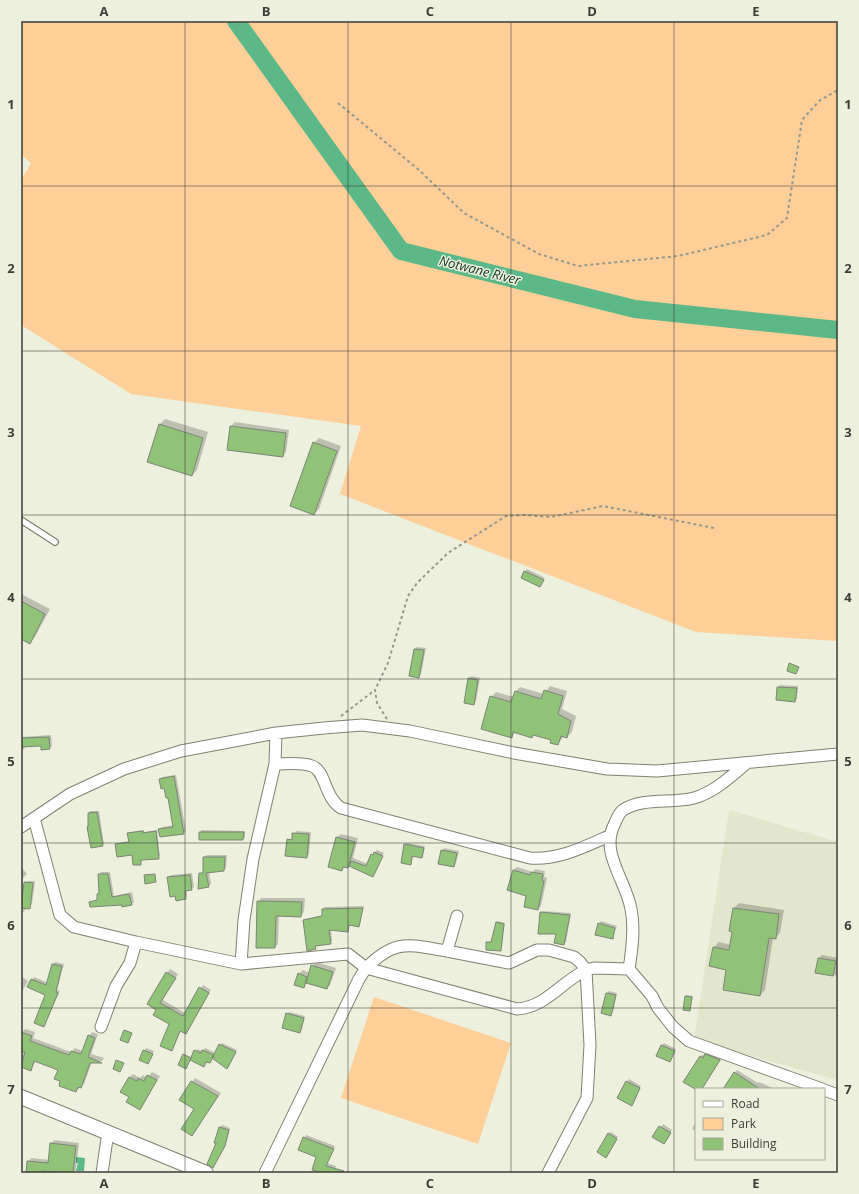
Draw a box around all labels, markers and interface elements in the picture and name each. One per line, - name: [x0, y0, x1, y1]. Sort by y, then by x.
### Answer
- text: A: [100, 2, 109, 20]
- text: B: [262, 2, 271, 20]
- text: C: [426, 2, 434, 20]
- text: D: [587, 2, 597, 20]
- text: E: [752, 2, 760, 20]
- text: 1: [7, 95, 15, 113]
- text: 1: [844, 95, 852, 113]
- water label: Notwane River: [438, 251, 523, 289]
- text: 2: [7, 259, 15, 277]
- text: 2: [844, 259, 852, 277]
- text: 3: [7, 423, 15, 441]
- text: 3: [844, 423, 852, 441]
- text: 4: [7, 588, 15, 606]
- text: 4: [844, 588, 852, 606]
- text: 5: [7, 752, 15, 770]
- text: 5: [844, 752, 852, 770]
- text: 6: [7, 916, 15, 934]
- text: 6: [844, 916, 852, 934]
- text: 7: [7, 1080, 15, 1098]
- text: 7: [844, 1080, 852, 1098]
- legend: [695, 1088, 825, 1160]
- text: Road: [731, 1095, 760, 1112]
- text: Park: [731, 1115, 757, 1132]
- text: Building: [731, 1135, 777, 1152]
- text: A: [100, 1174, 109, 1192]
- text: B: [262, 1174, 271, 1192]
- text: C: [426, 1174, 434, 1192]
- text: D: [587, 1174, 597, 1192]
- text: E: [752, 1174, 760, 1192]

